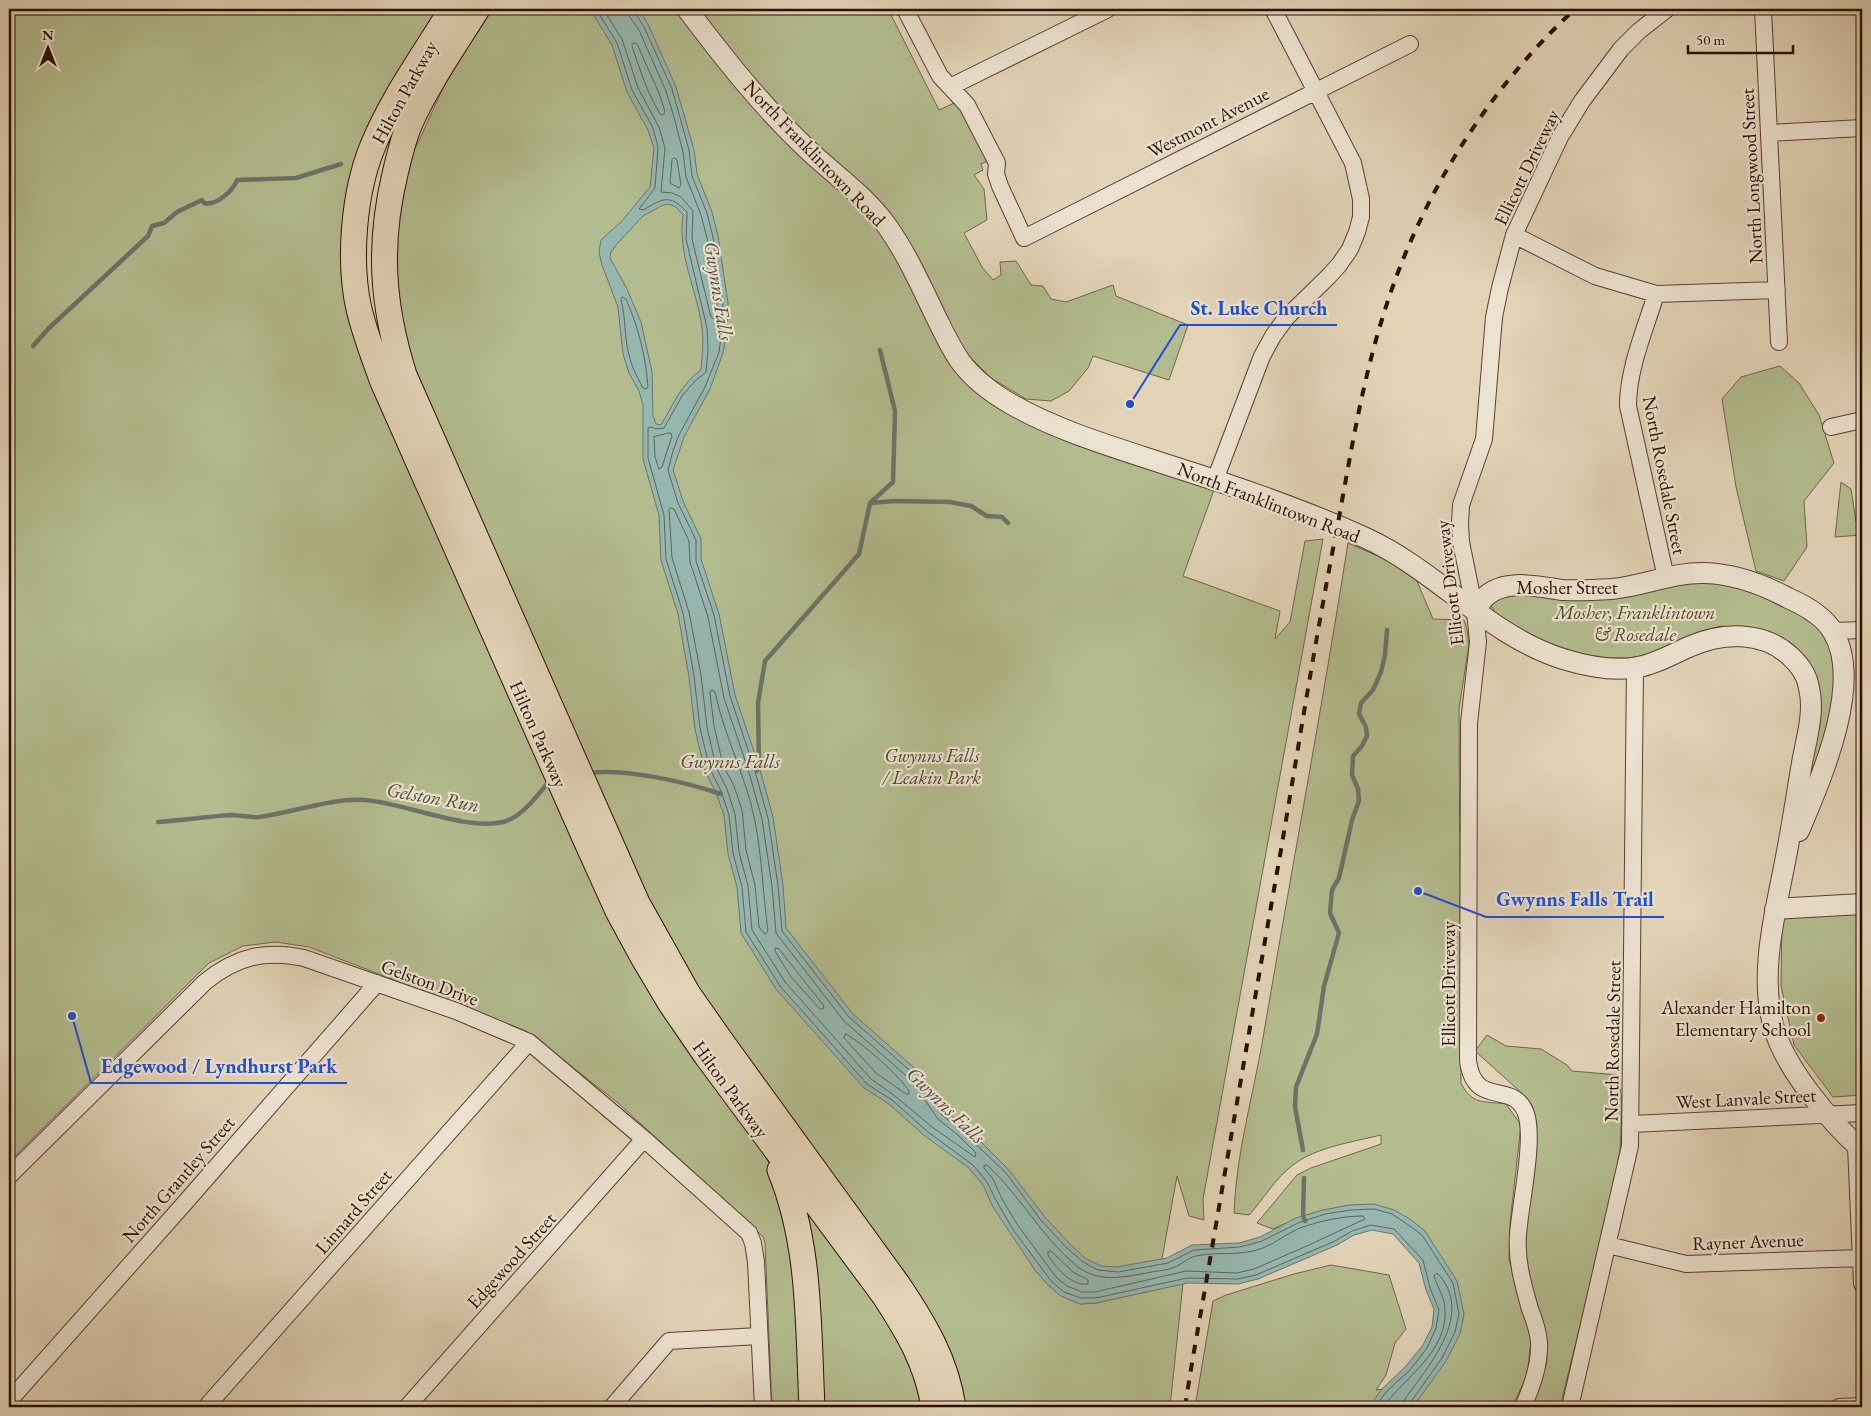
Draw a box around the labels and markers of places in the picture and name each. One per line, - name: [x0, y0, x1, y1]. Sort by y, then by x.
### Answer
- callout: St. Luke Church: [1180, 290, 1337, 325]
- callout: Gwynns Falls Trail: [1486, 882, 1664, 917]
- place label: Alexander Hamilton Elementary School: [1660, 995, 1811, 1042]
- marker: Alexander Hamilton Elementary School: [1815, 1012, 1827, 1024]
- callout: Edgewood / Lyndhurst Park: [91, 1048, 347, 1083]

